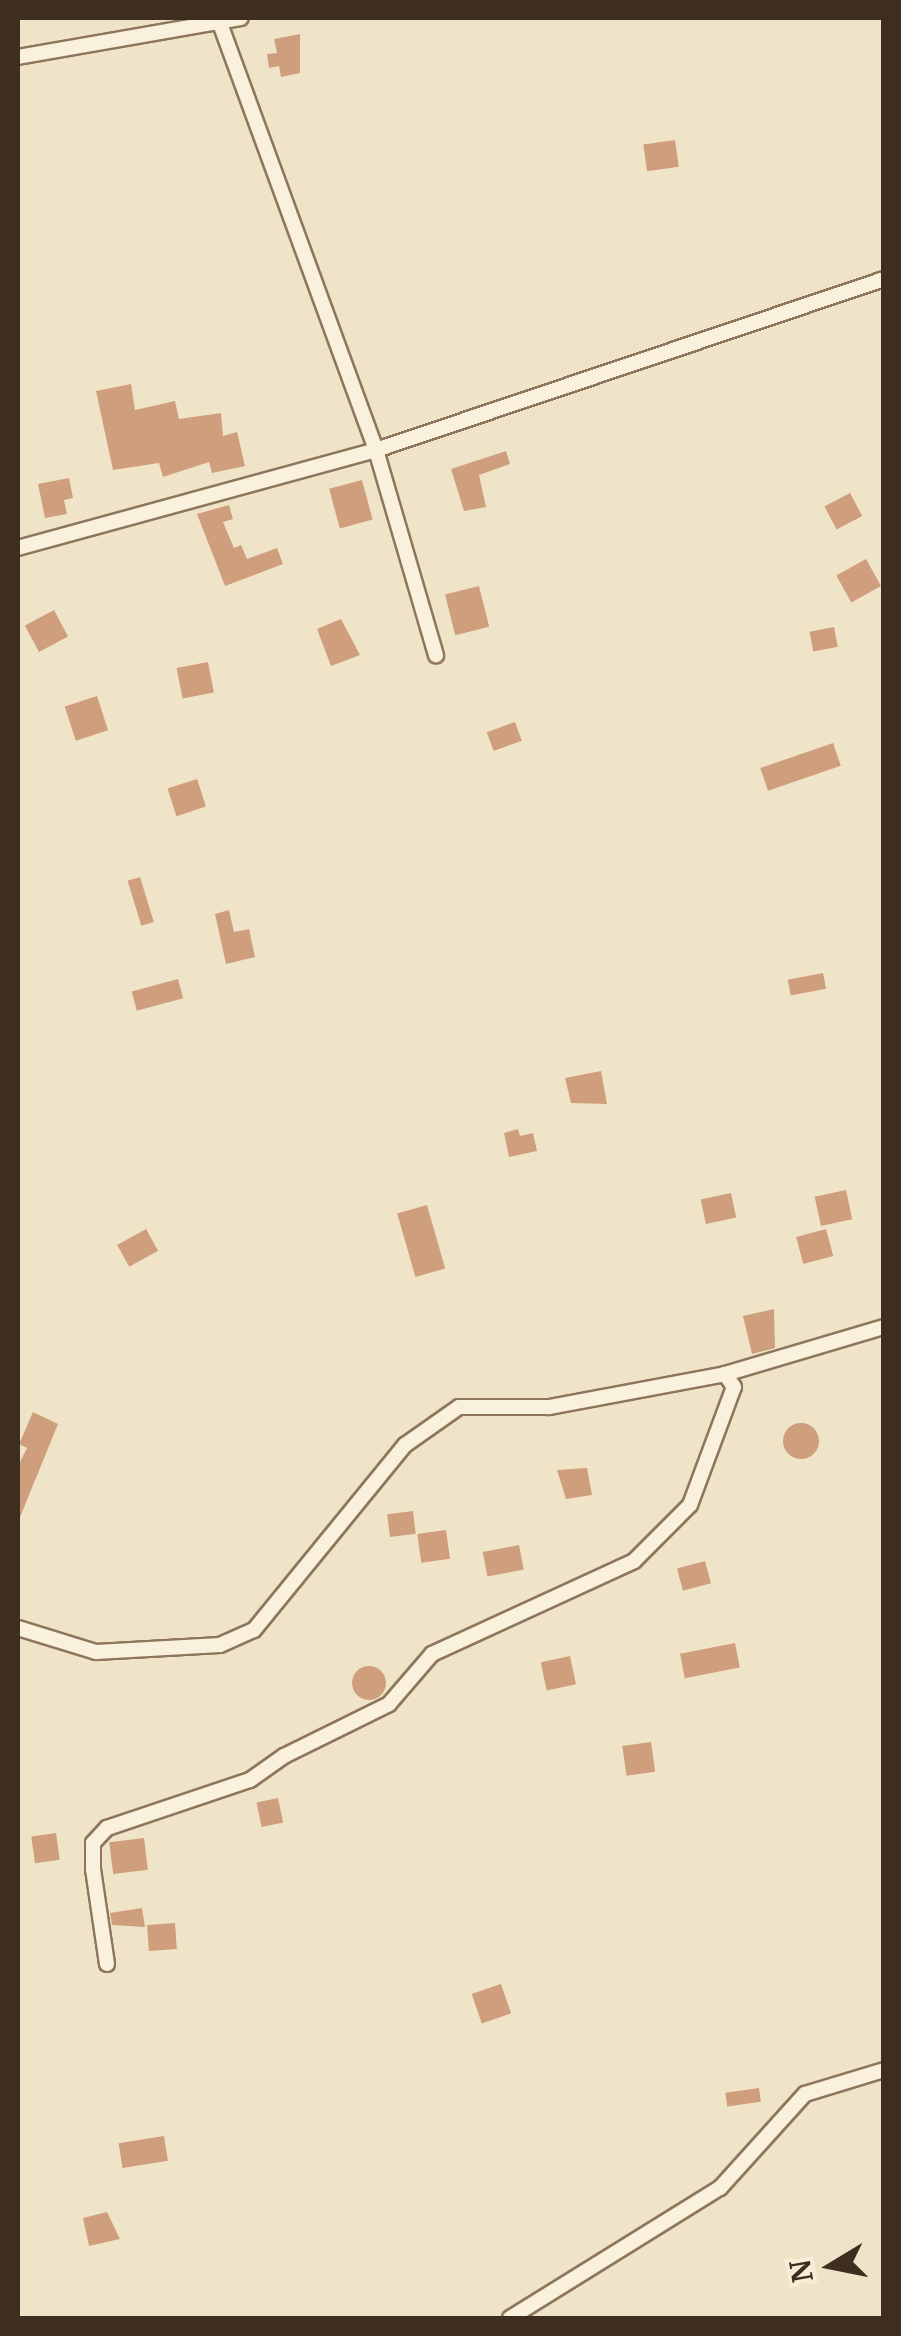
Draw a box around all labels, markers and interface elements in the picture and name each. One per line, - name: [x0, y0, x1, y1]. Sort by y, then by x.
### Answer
- north arrow: [781, 2216, 881, 2316]
- text: N: [782, 2257, 821, 2285]

